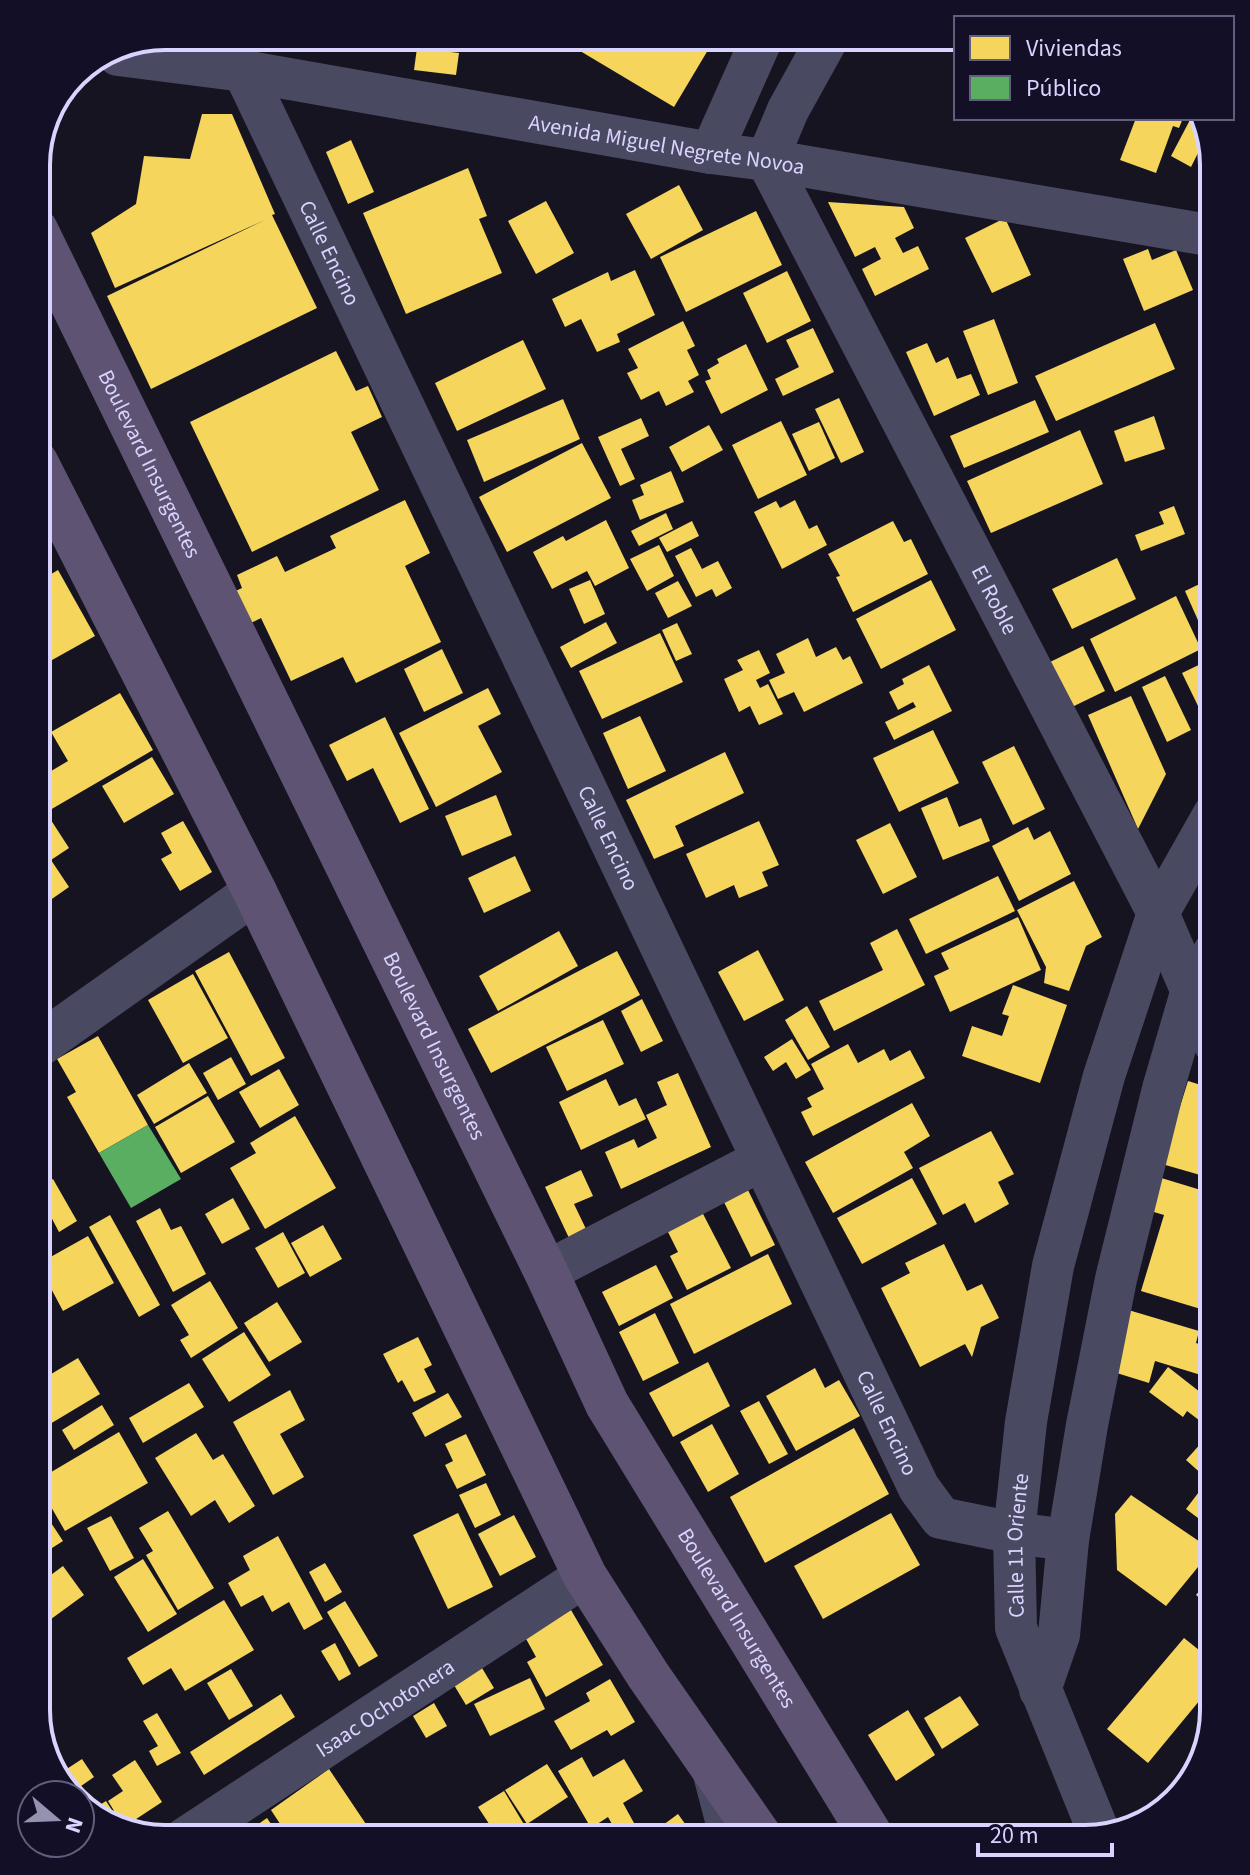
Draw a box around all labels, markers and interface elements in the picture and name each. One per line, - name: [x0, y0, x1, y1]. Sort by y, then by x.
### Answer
- legend: [954, 16, 1234, 120]
- text: Viviendas: [1026, 31, 1122, 66]
- text: Público: [1026, 71, 1101, 106]
- street label: Avenida Miguel Negrete Novoa: [526, 106, 807, 183]
- street label: Calle Encino: [291, 195, 368, 311]
- street label: Boulevard Insurgentes: [90, 364, 209, 564]
- street label: El Roble: [963, 559, 1026, 640]
- street label: Calle Encino: [569, 780, 647, 896]
- street label: Boulevard Insurgentes: [375, 946, 494, 1146]
- street label: Calle Encino: [848, 1365, 926, 1481]
- street label: Calle 11 Oriente: [999, 1471, 1037, 1618]
- street label: Boulevard Insurgentes: [669, 1522, 804, 1714]
- street label: Isaac Ochotonera: [310, 1651, 461, 1765]
- north arrow: [16, 1779, 96, 1859]
- scale bar: [978, 1807, 1112, 1857]
- text: N: [56, 1813, 91, 1837]
- text: 20 m: [990, 1818, 1039, 1853]

